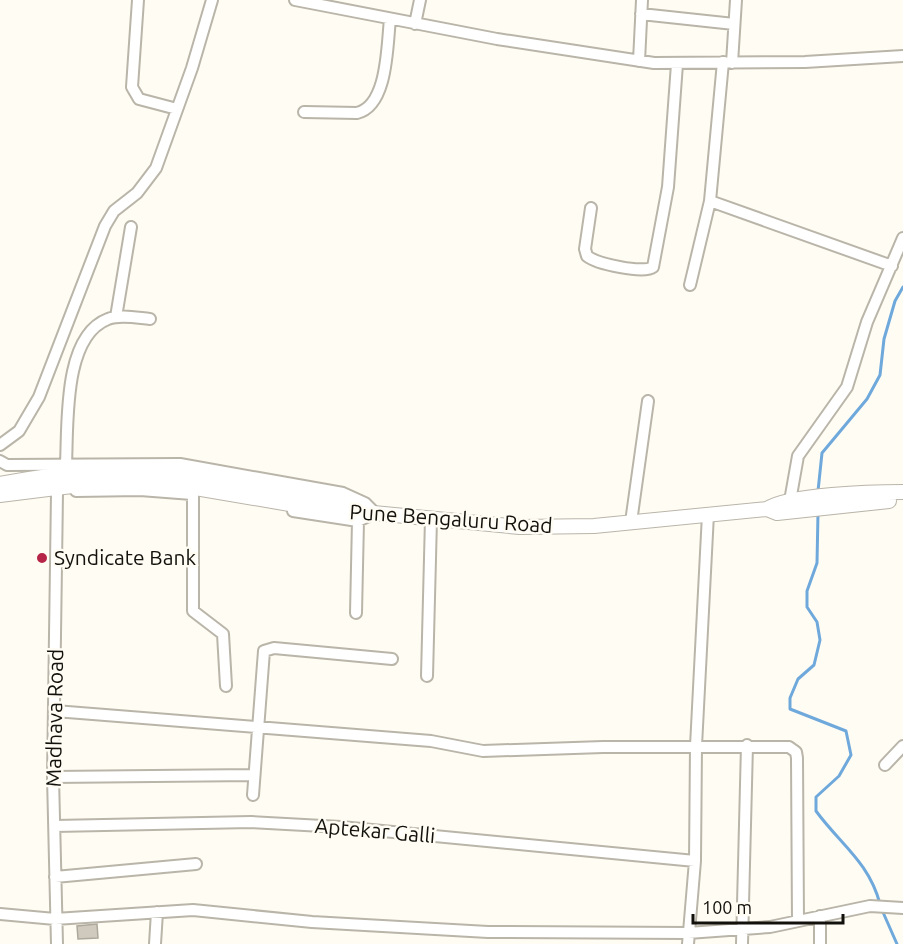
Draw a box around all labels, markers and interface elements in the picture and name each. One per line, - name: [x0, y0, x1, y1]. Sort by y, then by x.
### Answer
- street label: Pune Bengaluru Road: [349, 499, 553, 537]
- place label: Syndicate Bank: [54, 545, 196, 569]
- marker: Syndicate Bank: [35, 551, 49, 565]
- street label: Madhava Road: [41, 649, 67, 787]
- street label: Aptekar Galli: [314, 813, 436, 847]
- scale bar: [693, 887, 843, 925]
- text: 100 m: [702, 897, 752, 917]

